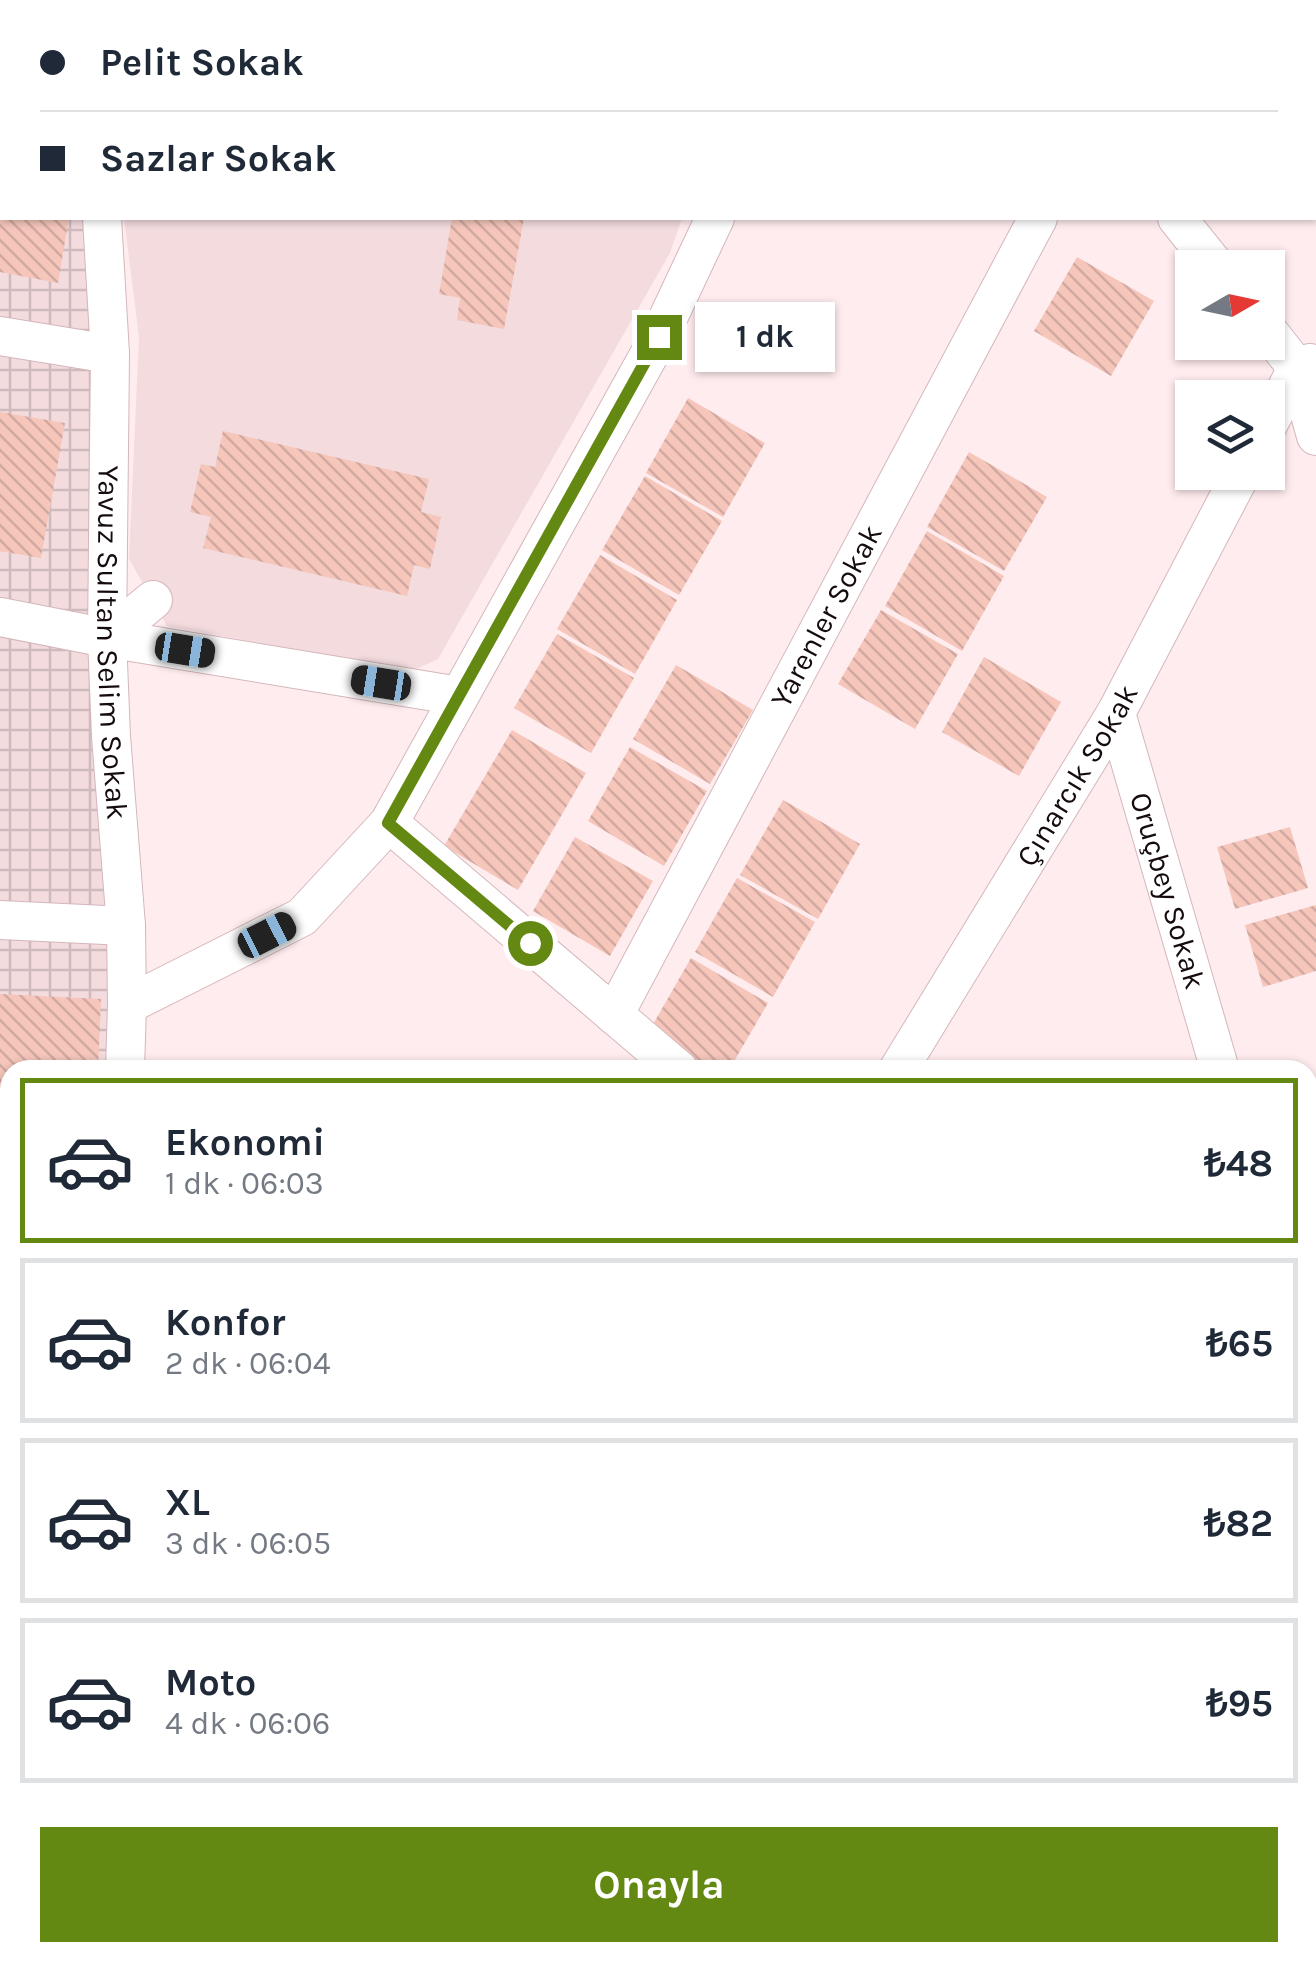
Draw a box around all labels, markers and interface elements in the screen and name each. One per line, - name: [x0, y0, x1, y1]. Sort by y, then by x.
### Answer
- text: Pelit Sokak: [100, 40, 304, 85]
- text: Sazlar Sokak: [100, 136, 337, 181]
- north arrow: [1175, 250, 1285, 360]
- map controls: [1175, 250, 1285, 490]
- callout: 1 dk: [694, 302, 834, 372]
- route end: [637, 315, 682, 360]
- text: 1 dk: [736, 318, 794, 355]
- button: layers: [1175, 380, 1285, 490]
- street label: Yavuz Sultan Selim Sokak: [89, 465, 136, 821]
- street label: Yarenler Sokak: [763, 518, 890, 714]
- car: [153, 630, 217, 670]
- car: [349, 663, 413, 703]
- street label: Çınarcık Sokak: [1009, 678, 1146, 873]
- street label: Oruçbey Sokak: [1122, 788, 1213, 993]
- car: [233, 908, 301, 962]
- route start: [508, 921, 553, 966]
- icon: car: [45, 1116, 135, 1206]
- text: Ekonomi: [165, 1120, 325, 1165]
- text: ₺48: [1204, 1141, 1273, 1186]
- text: 1 dk · 06:03: [165, 1165, 324, 1202]
- icon: car: [45, 1296, 135, 1386]
- text: Konfor: [165, 1300, 285, 1345]
- text: ₺65: [1206, 1321, 1273, 1366]
- text: 2 dk · 06:04: [165, 1345, 331, 1382]
- icon: car: [45, 1476, 135, 1566]
- text: XL: [165, 1480, 210, 1525]
- text: ₺82: [1204, 1501, 1273, 1546]
- text: 3 dk · 06:05: [165, 1525, 331, 1562]
- icon: car: [45, 1656, 135, 1746]
- text: Moto: [165, 1660, 256, 1705]
- text: ₺95: [1206, 1681, 1273, 1726]
- text: 4 dk · 06:06: [165, 1705, 330, 1742]
- button: Onayla: [40, 1827, 1278, 1942]

